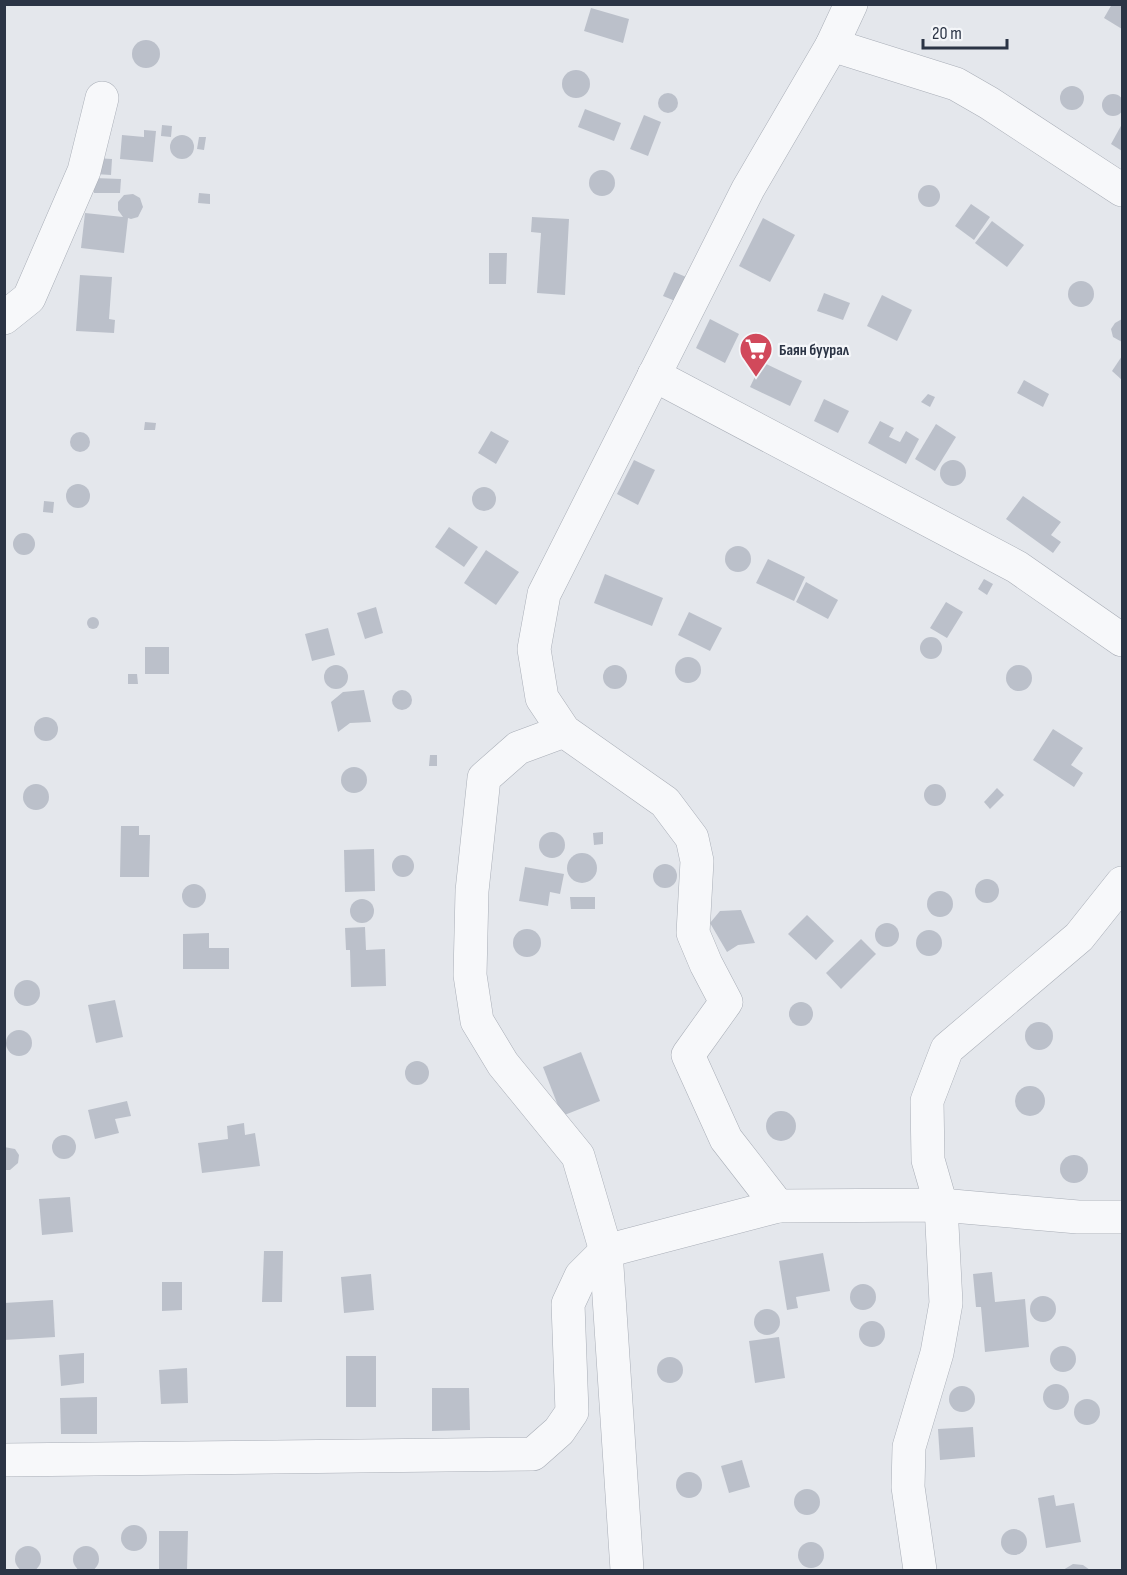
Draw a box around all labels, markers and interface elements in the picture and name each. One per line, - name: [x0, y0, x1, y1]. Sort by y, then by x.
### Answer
- scale bar: [923, 12, 1007, 50]
- text: 20 m: [932, 23, 962, 44]
- supermarket icon: Баян буурал: [738, 331, 774, 378]
- place label: Баян буурал: [779, 341, 850, 360]

